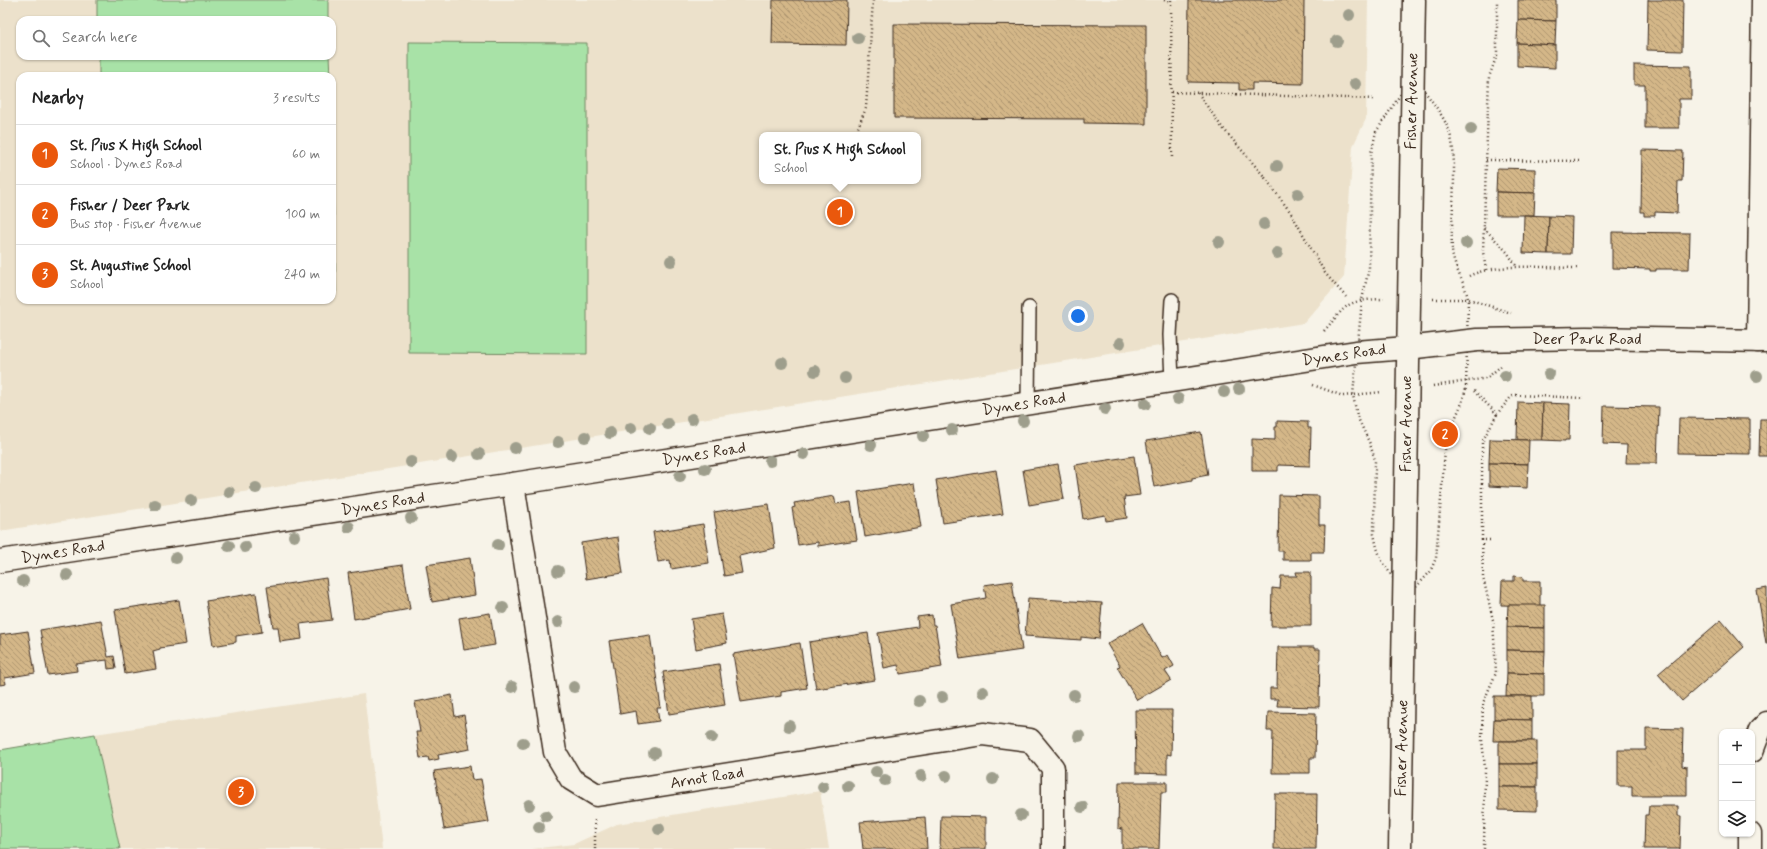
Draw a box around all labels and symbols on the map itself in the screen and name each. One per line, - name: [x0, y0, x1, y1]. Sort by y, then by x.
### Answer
- street label: Fisher Avenue: [1401, 52, 1423, 150]
- pin: 1: [827, 197, 853, 227]
- your location: [1068, 306, 1088, 326]
- street label: Deer Park Road: [1532, 329, 1642, 350]
- street label: Dynes Road: [1301, 339, 1387, 371]
- street label: Fisher Avenue: [1396, 376, 1417, 472]
- street label: Dynes Road: [981, 387, 1067, 421]
- pin: 2: [1432, 419, 1458, 449]
- street label: Dynes Road: [661, 437, 747, 471]
- street label: Dynes Road: [340, 487, 426, 521]
- street label: Dynes Road: [20, 535, 106, 569]
- street label: Fisher Avenue: [1391, 699, 1413, 797]
- street label: Arnot Road: [669, 762, 745, 794]
- pin: 3: [228, 777, 254, 807]

